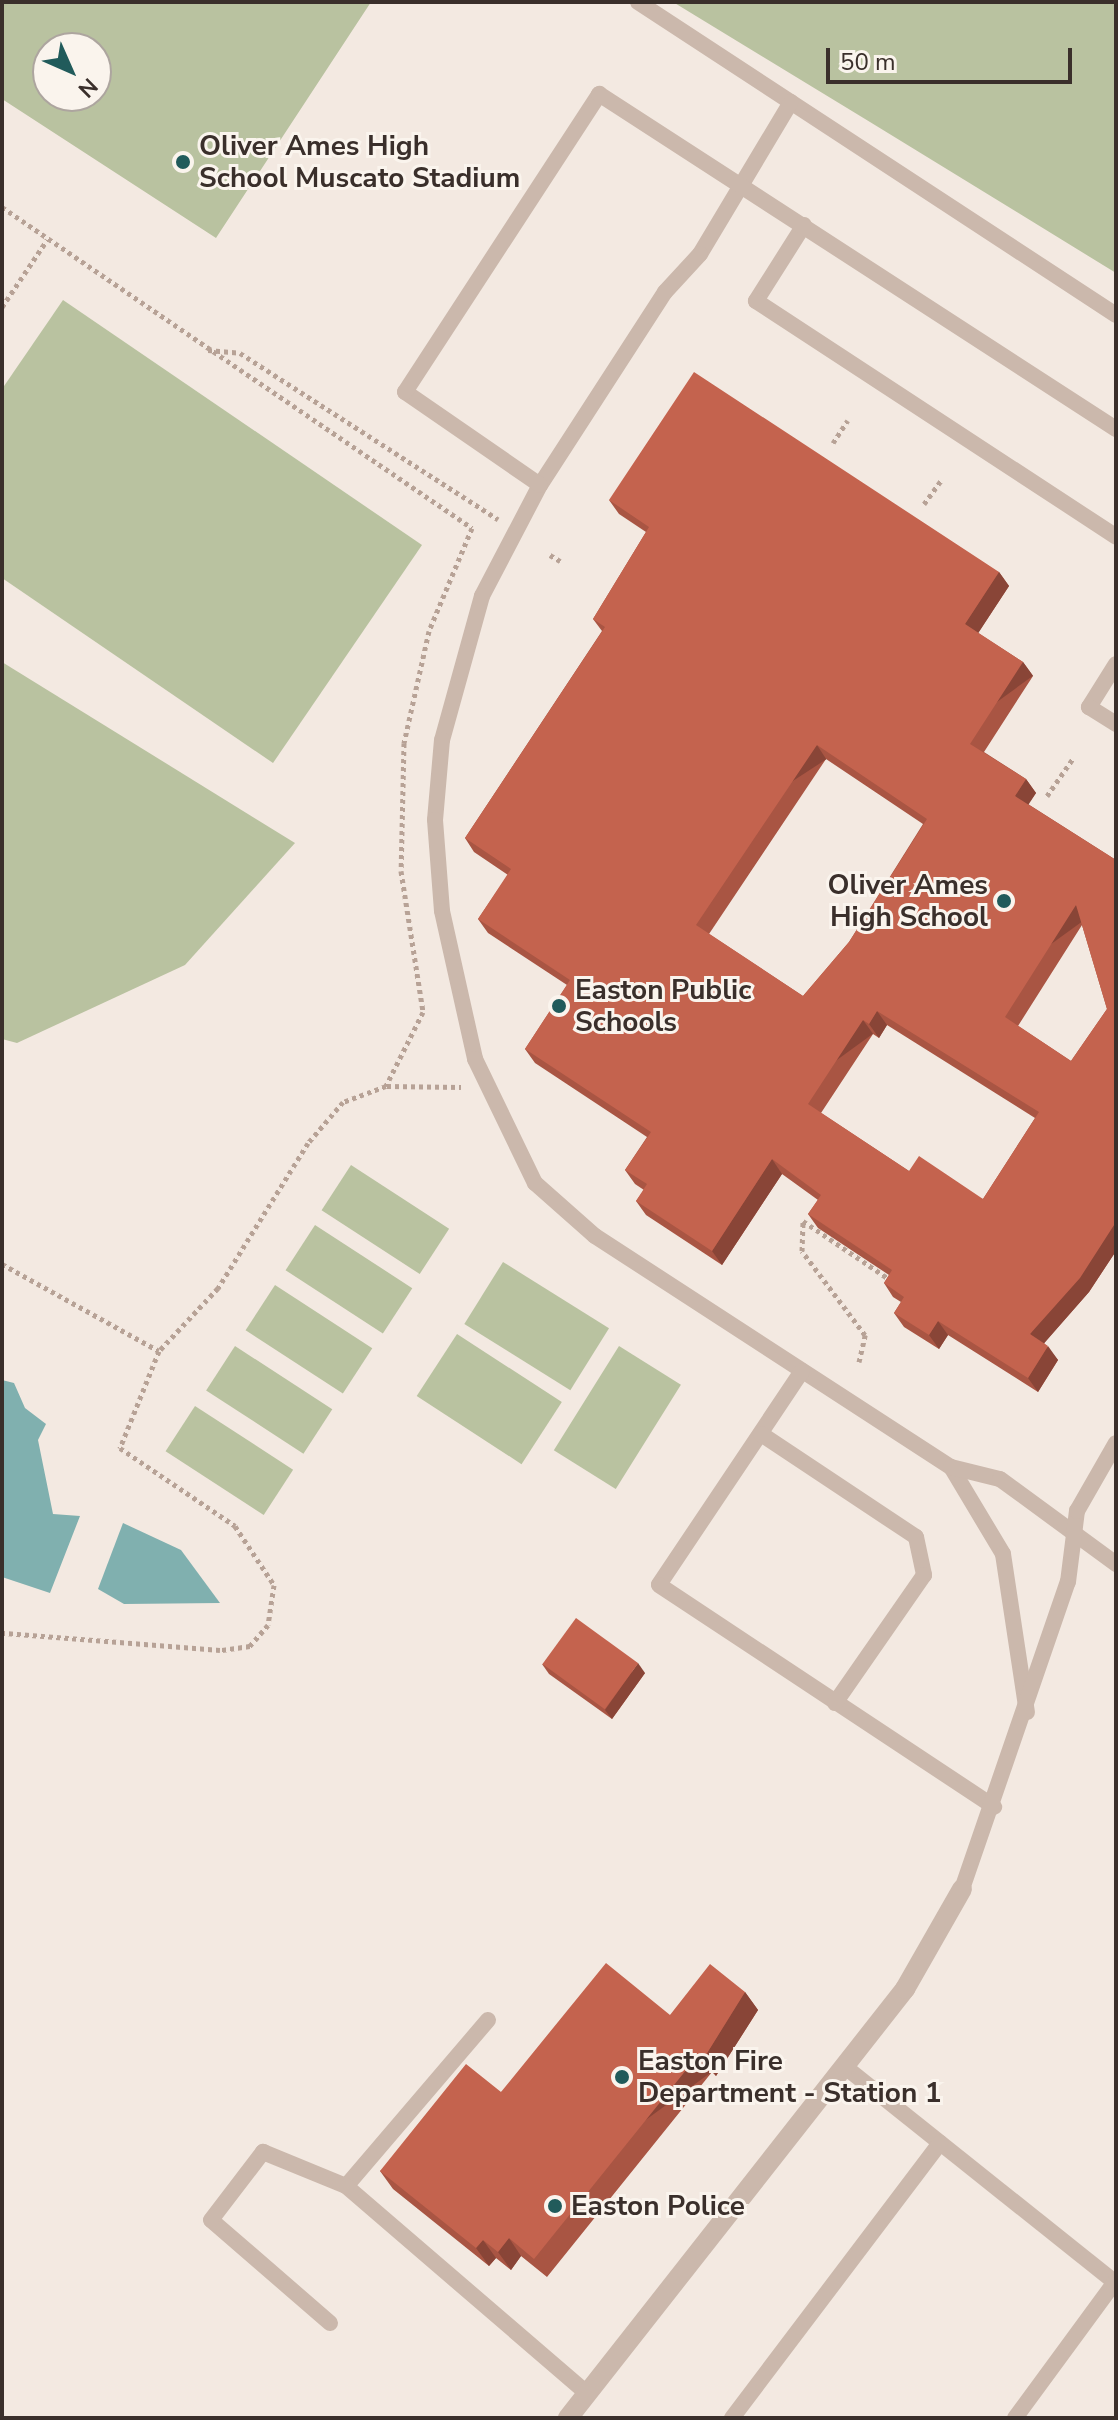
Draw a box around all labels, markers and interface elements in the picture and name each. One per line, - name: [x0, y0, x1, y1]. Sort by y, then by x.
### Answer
- north arrow: [32, 32, 112, 112]
- scale bar: [830, 32, 1076, 82]
- text: 50 m: [840, 46, 896, 78]
- text: N: [71, 71, 104, 104]
- place label: Oliver Ames High School Muscato Stadium: [199, 129, 520, 195]
- marker: Oliver Ames High School Muscato Stadium: [174, 153, 192, 171]
- place label: Oliver Ames High School: [828, 868, 988, 934]
- marker: Oliver Ames High School: [995, 892, 1013, 910]
- place label: Easton Public Schools: [575, 973, 751, 1039]
- marker: Easton Public Schools: [550, 997, 568, 1015]
- place label: Easton Fire Department - Station 1: [638, 2044, 942, 2110]
- marker: Easton Fire Department - Station 1: [613, 2068, 631, 2086]
- place label: Easton Police: [571, 2189, 745, 2223]
- marker: Easton Police: [546, 2197, 564, 2215]

